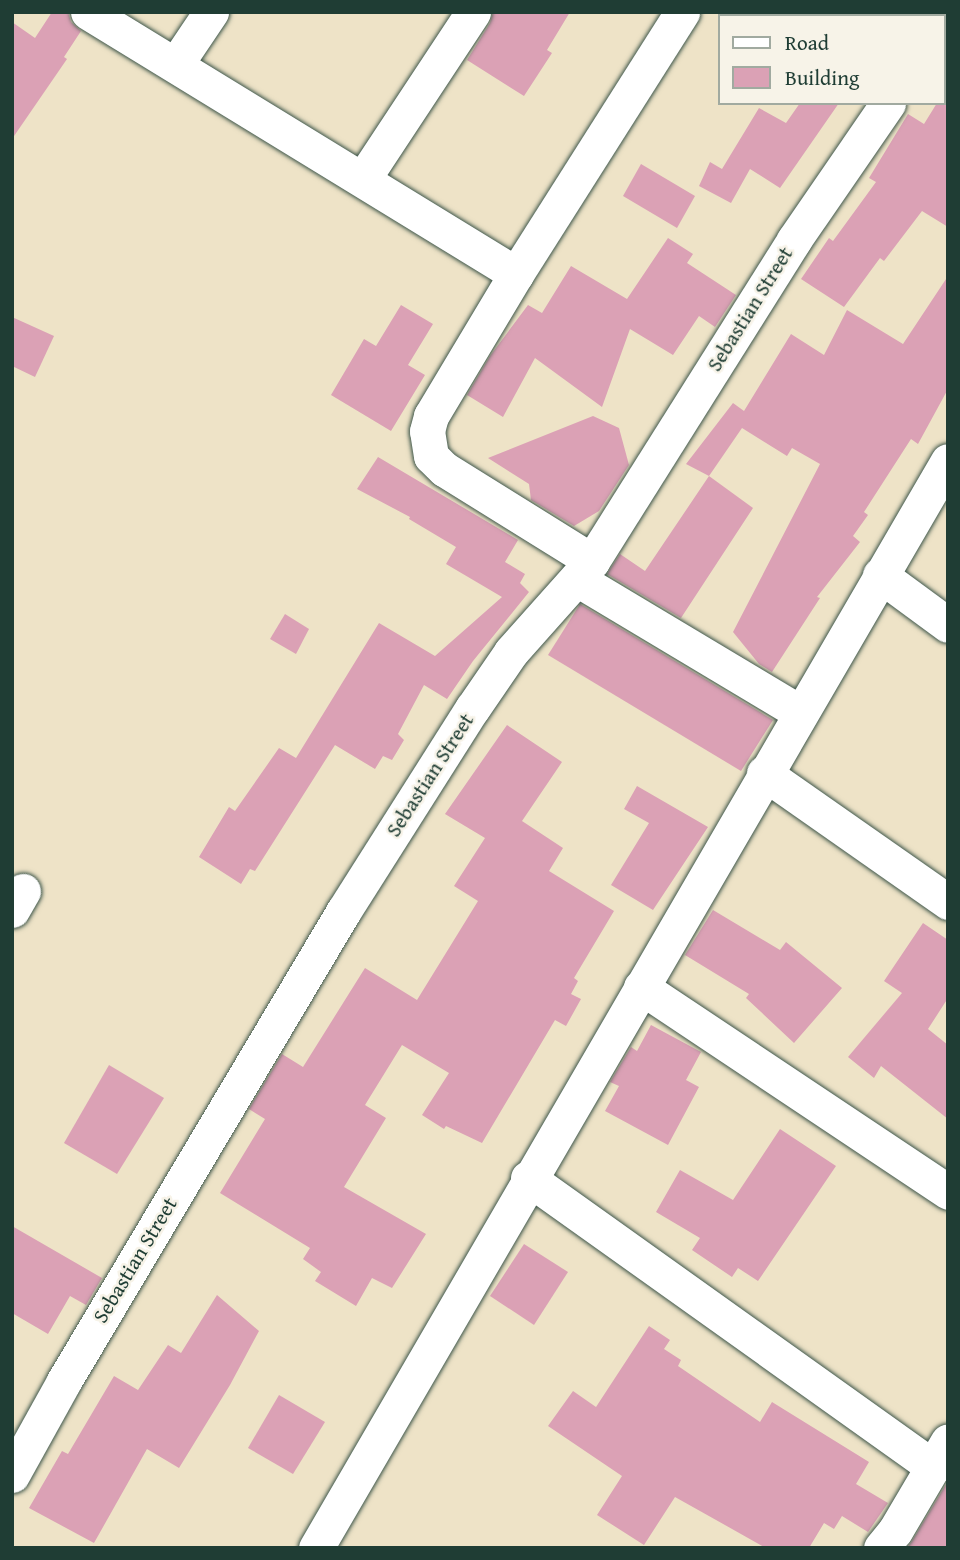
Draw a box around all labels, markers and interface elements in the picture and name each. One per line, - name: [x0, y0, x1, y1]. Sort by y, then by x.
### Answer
- legend: [718, 14, 946, 105]
- text: Road: [785, 27, 829, 58]
- text: Building: [785, 62, 859, 93]
- street label: Sebastian Street: [702, 242, 798, 376]
- street label: Sebastian Street: [381, 709, 479, 841]
- street label: Sebastian Street: [88, 1193, 182, 1327]

